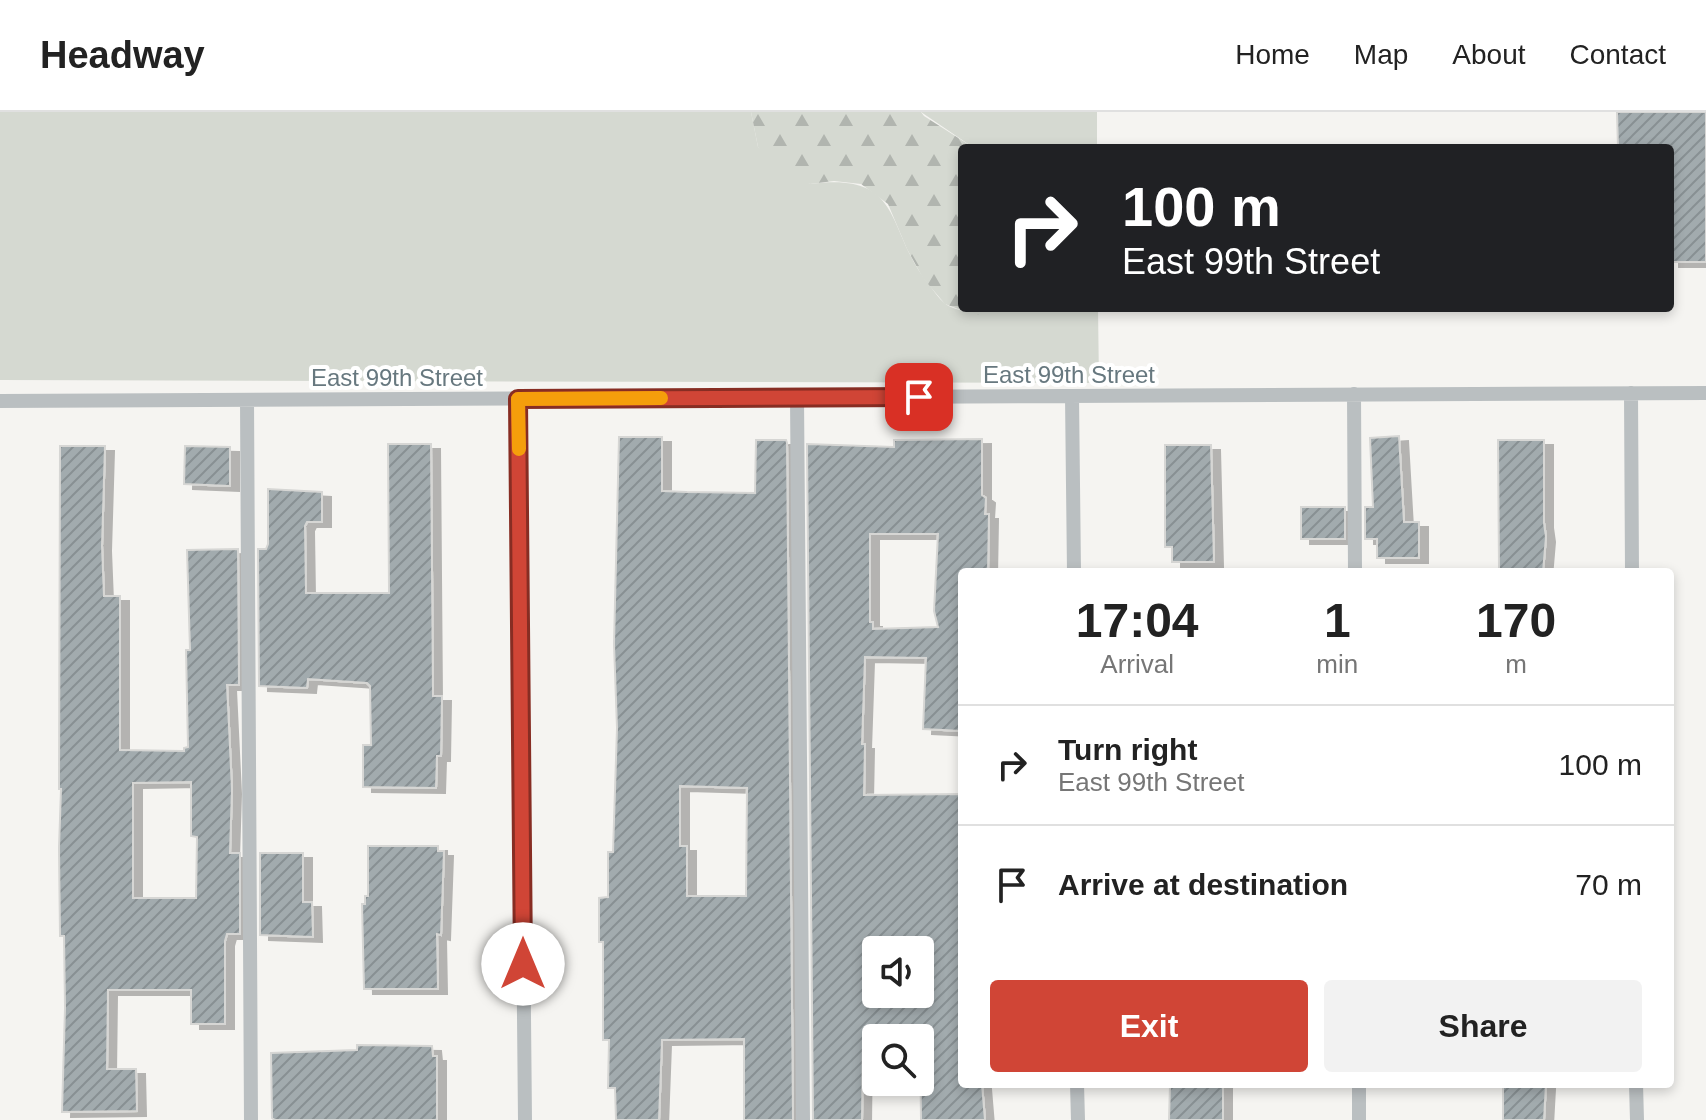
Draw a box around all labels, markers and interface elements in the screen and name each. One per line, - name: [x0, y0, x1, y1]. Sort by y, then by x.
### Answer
- text: Headway: [40, 34, 205, 76]
- text: Home: [1235, 39, 1310, 70]
- text: Map: [1354, 39, 1408, 70]
- text: About: [1452, 39, 1526, 70]
- text: Contact: [1570, 39, 1666, 70]
- text: 100 m: [1122, 175, 1281, 238]
- icon: right: [990, 176, 1094, 280]
- text: East 99th Street: [1122, 241, 1380, 282]
- street label: East 99th Street: [983, 361, 1155, 388]
- pin: [885, 363, 953, 431]
- street label: East 99th Street: [311, 364, 483, 391]
- icon: arrive: [897, 375, 941, 419]
- text: 17:04: [1076, 594, 1199, 647]
- text: 1: [1324, 594, 1351, 647]
- text: 170: [1476, 594, 1556, 647]
- text: Arrival: [1100, 649, 1174, 679]
- text: min: [1316, 649, 1358, 679]
- text: m: [1505, 649, 1527, 679]
- text: Turn right: [1058, 733, 1197, 766]
- icon: right: [990, 743, 1034, 787]
- text: 100 m: [1559, 748, 1642, 781]
- text: East 99th Street: [1058, 767, 1244, 797]
- icon: arrive: [990, 863, 1034, 907]
- text: Arrive at destination: [1058, 868, 1348, 901]
- text: 70 m: [1575, 868, 1642, 901]
- position arrow: [481, 922, 565, 1006]
- map controls: [862, 936, 934, 1096]
- button: sound: [862, 936, 934, 1008]
- button: Exit: [990, 980, 1308, 1072]
- button: Share: [1324, 980, 1642, 1072]
- button: search: [862, 1024, 934, 1096]

